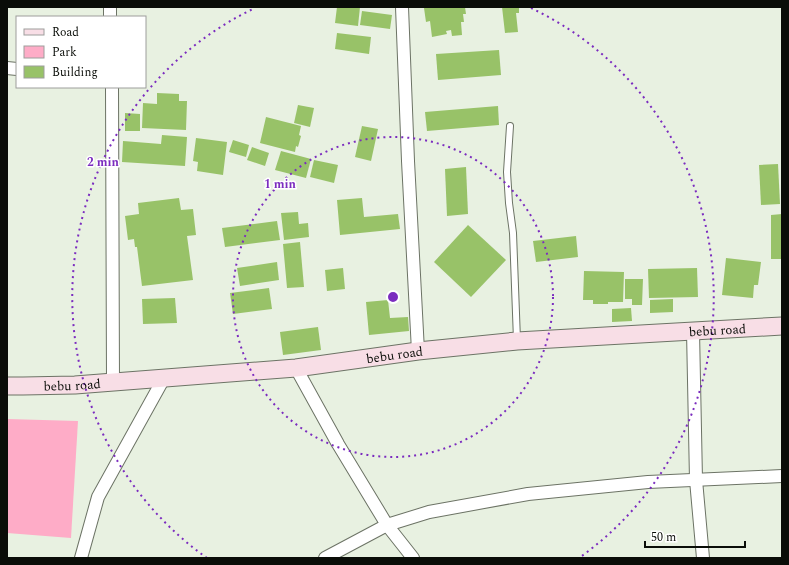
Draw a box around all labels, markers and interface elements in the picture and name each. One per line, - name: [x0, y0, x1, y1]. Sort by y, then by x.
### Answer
- legend: [16, 16, 146, 88]
- text: Road: [52, 23, 79, 42]
- text: Park: [52, 43, 77, 62]
- text: Building: [52, 63, 98, 82]
- text: 2 min: [87, 153, 120, 172]
- text: 1 min: [264, 175, 297, 194]
- centre of rings: [386, 290, 400, 304]
- street label: bebu road: [688, 319, 747, 342]
- street label: bebu road: [365, 342, 424, 369]
- street label: bebu road: [43, 374, 101, 397]
- scale bar: [645, 523, 745, 549]
- text: 50 m: [651, 528, 676, 547]

